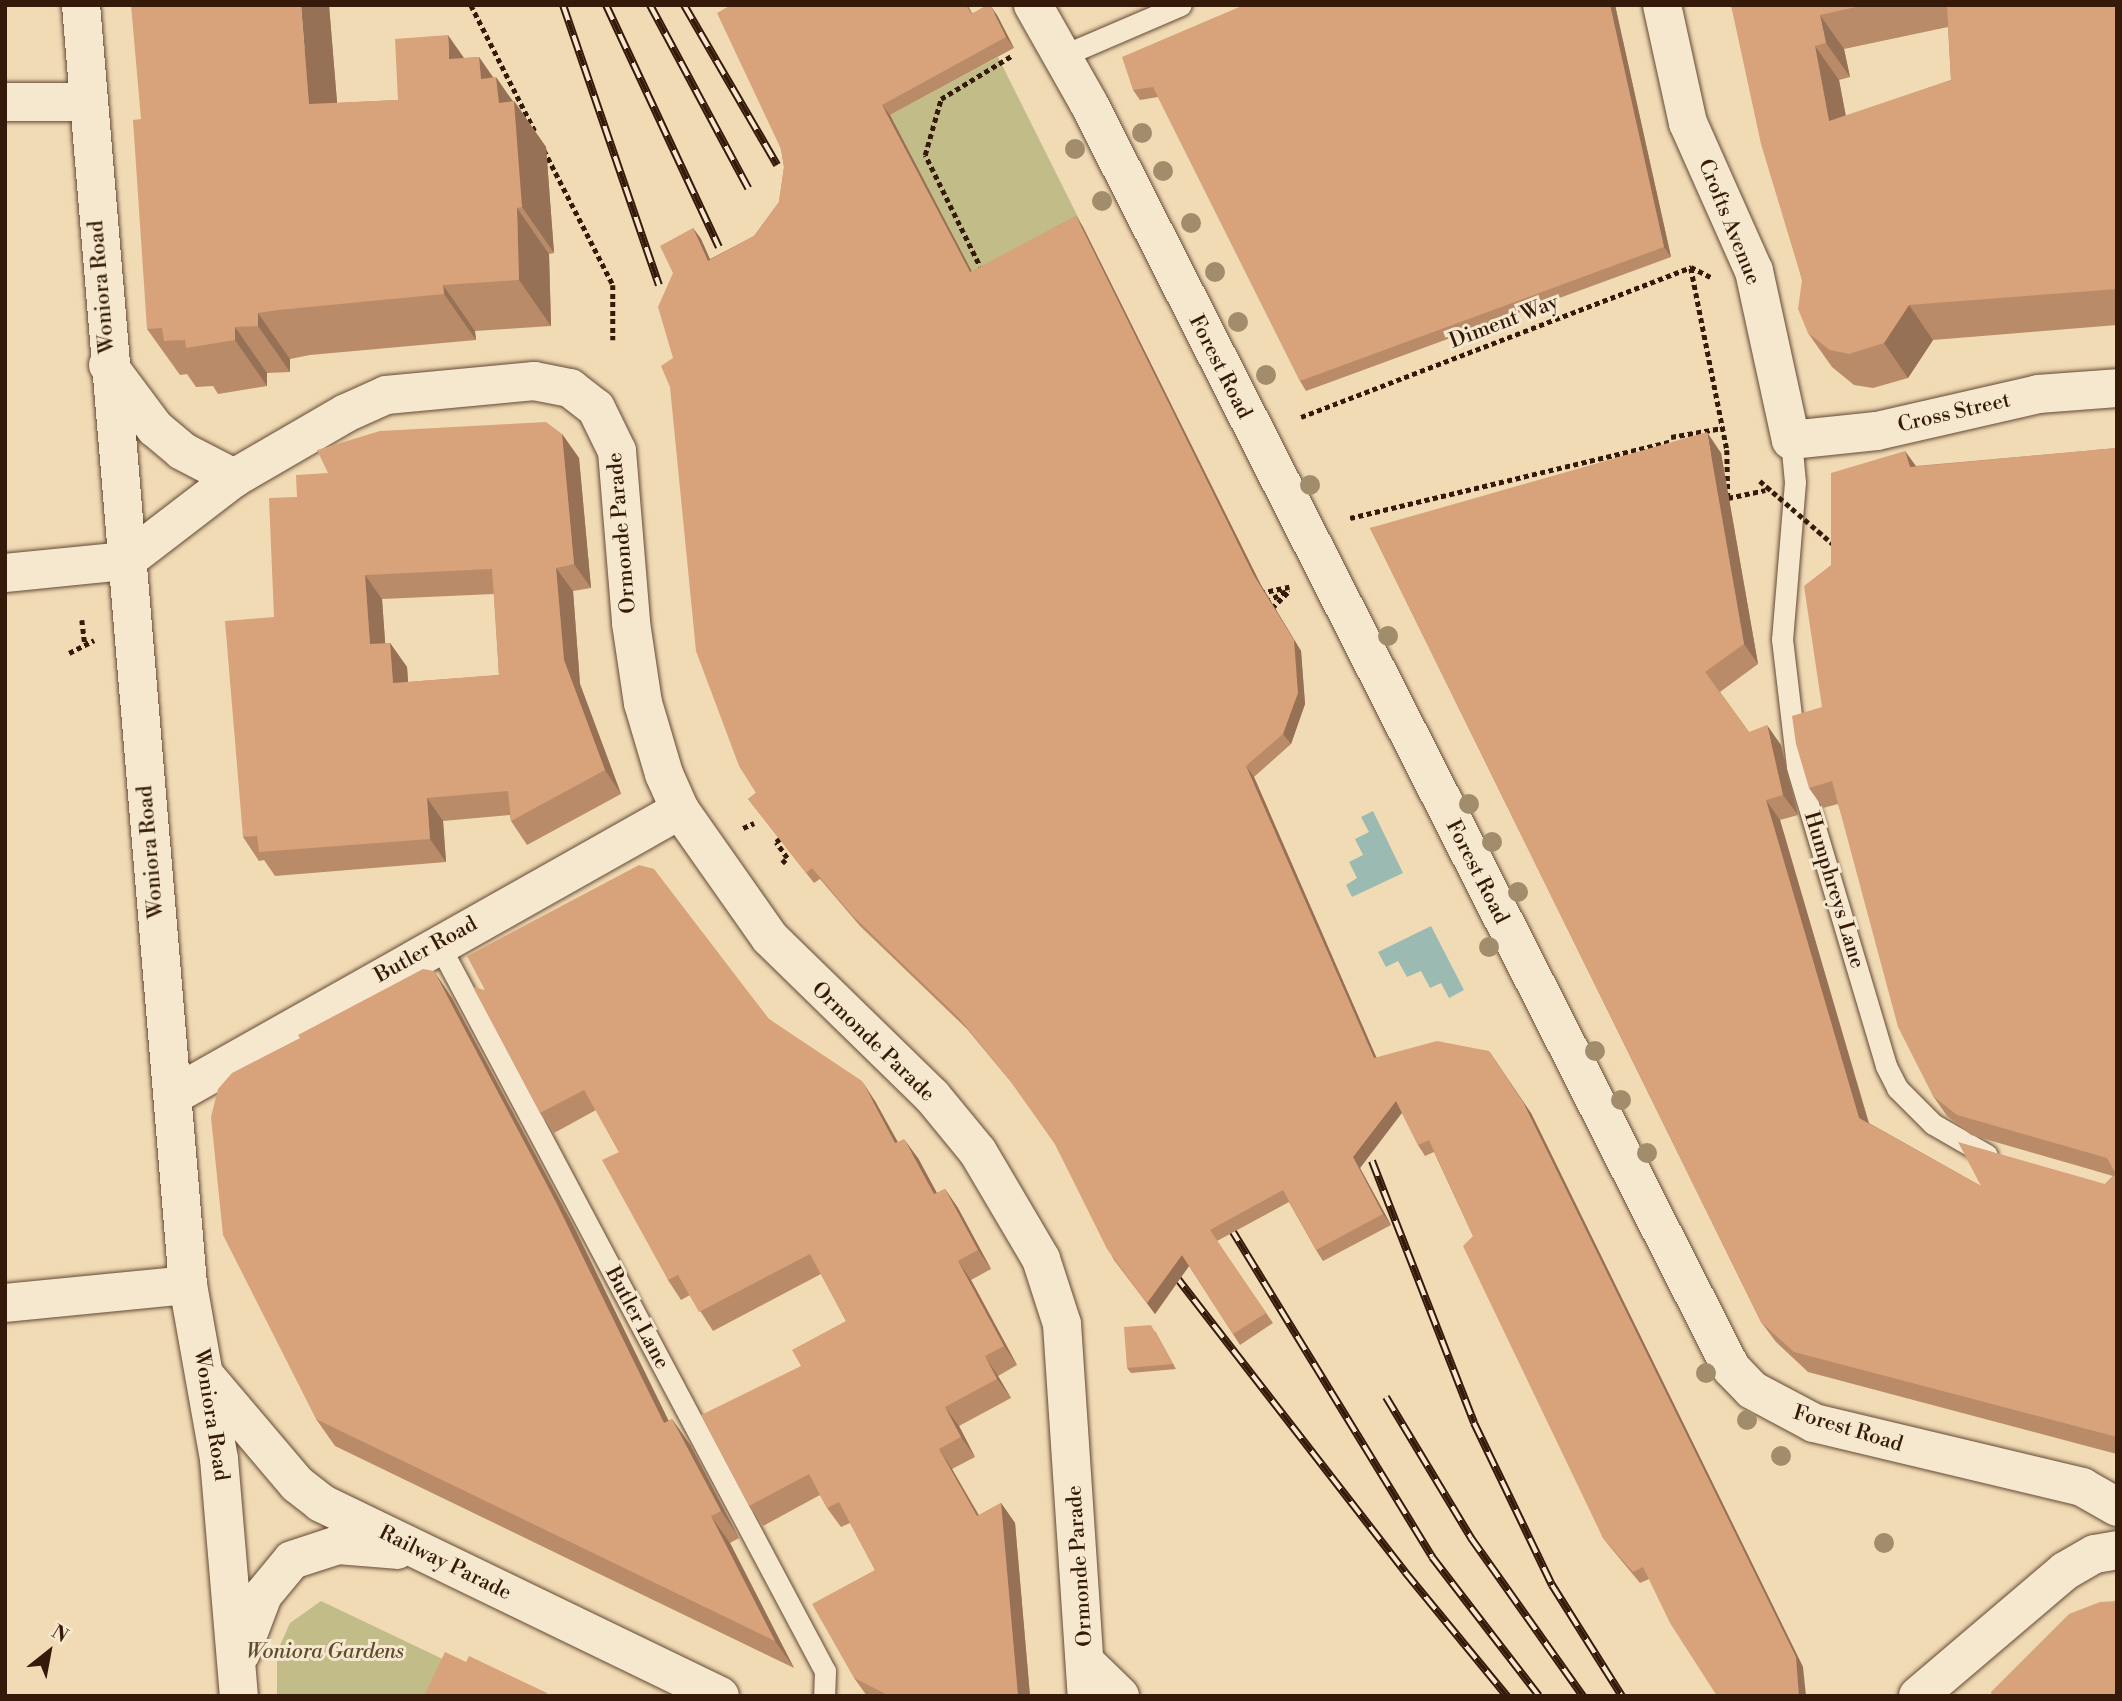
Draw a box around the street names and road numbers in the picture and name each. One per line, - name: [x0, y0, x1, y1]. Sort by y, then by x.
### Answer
- street label: Crofts Avenue: [1692, 156, 1766, 288]
- street label: Woniora Road: [84, 220, 120, 354]
- street label: Diment Way: [1446, 290, 1562, 354]
- street label: Forest Road: [1183, 311, 1257, 423]
- street label: Cross Street: [1895, 388, 2013, 438]
- street label: Ormonde Parade: [602, 451, 642, 615]
- street label: Woniora Road: [133, 785, 169, 919]
- street label: Humphreys Lane: [1798, 809, 1870, 971]
- street label: Forest Road: [1440, 816, 1514, 928]
- street label: Butler Road: [370, 912, 482, 988]
- street label: Ormonde Parade: [806, 977, 940, 1107]
- street label: Butler Lane: [600, 1263, 674, 1373]
- street label: Woniora Road: [188, 1347, 234, 1483]
- street label: Forest Road: [1790, 1400, 1906, 1458]
- street label: Ormonde Parade: [1062, 1485, 1098, 1647]
- street label: Railway Parade: [375, 1520, 515, 1606]

